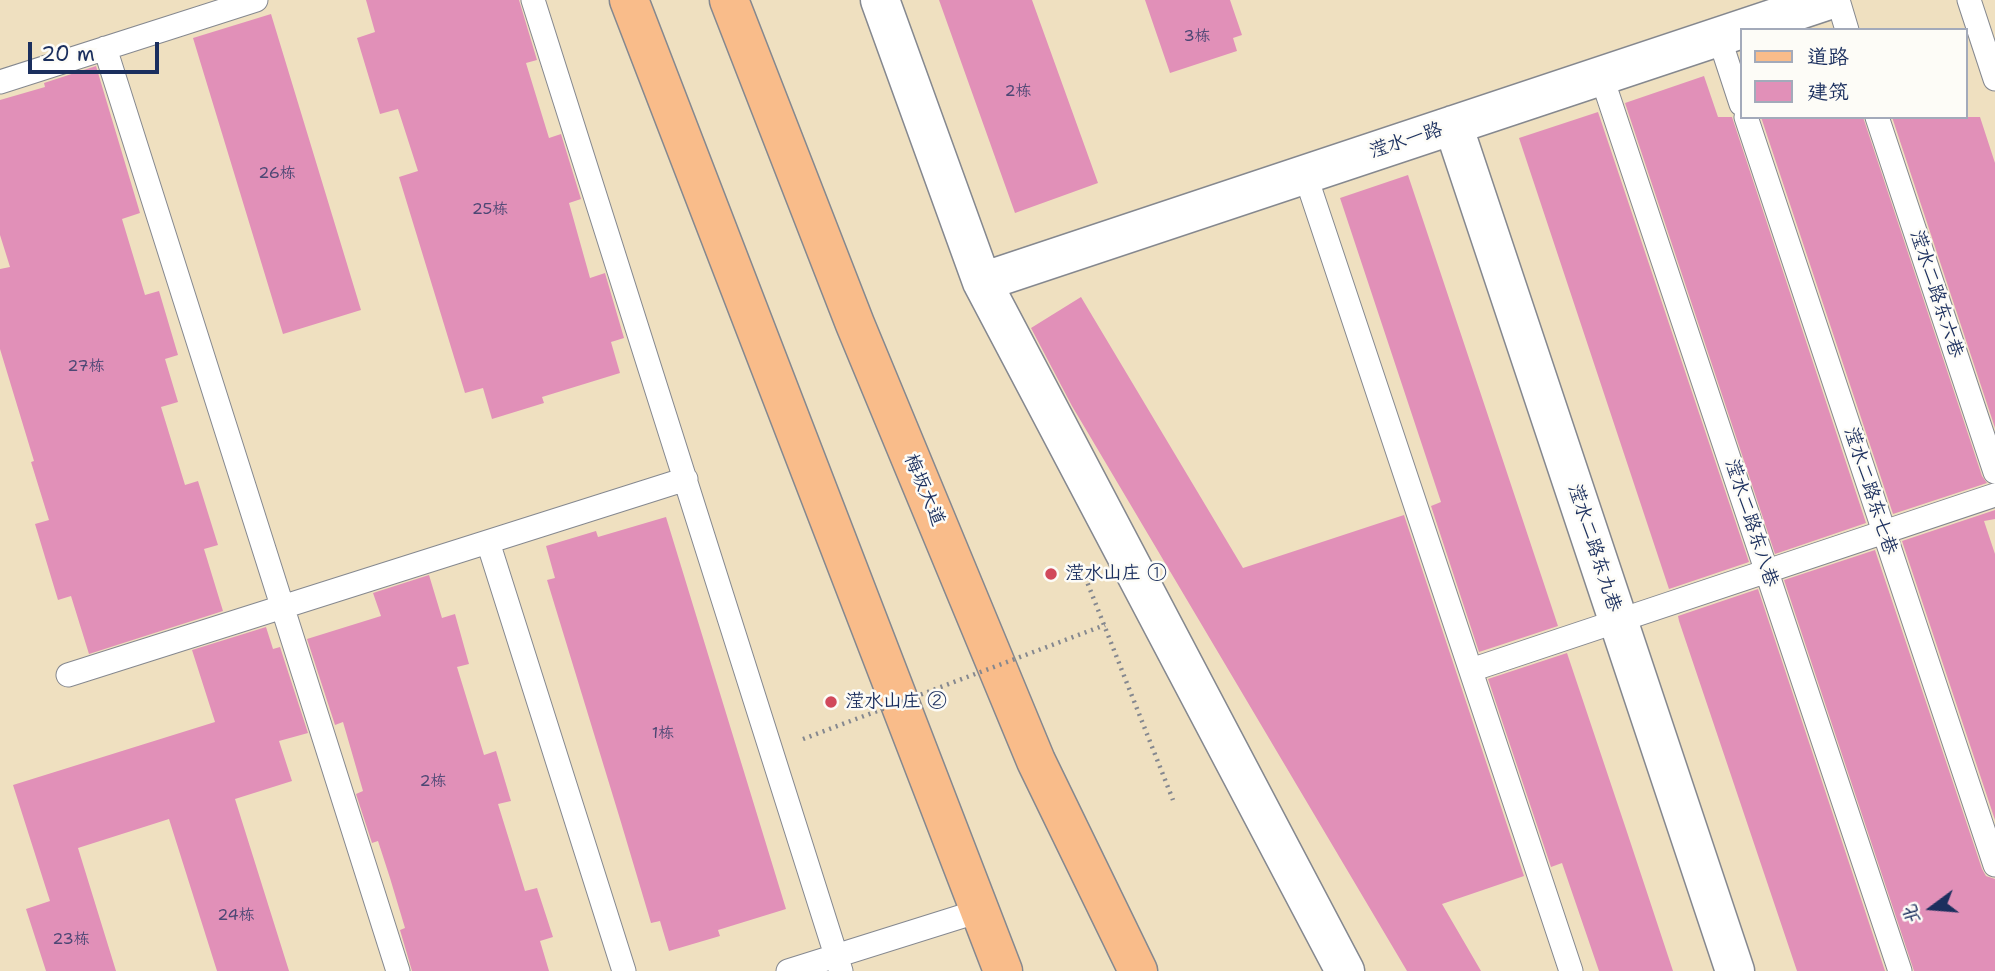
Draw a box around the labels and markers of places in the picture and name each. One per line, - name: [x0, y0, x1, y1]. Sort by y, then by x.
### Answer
- place label: 滢水山庄 ①: [1065, 563, 1166, 585]
- marker: 滢水山庄 ①: [1043, 566, 1059, 582]
- place label: 滢水山庄 ②: [845, 691, 946, 713]
- marker: 滢水山庄 ②: [823, 694, 839, 710]

